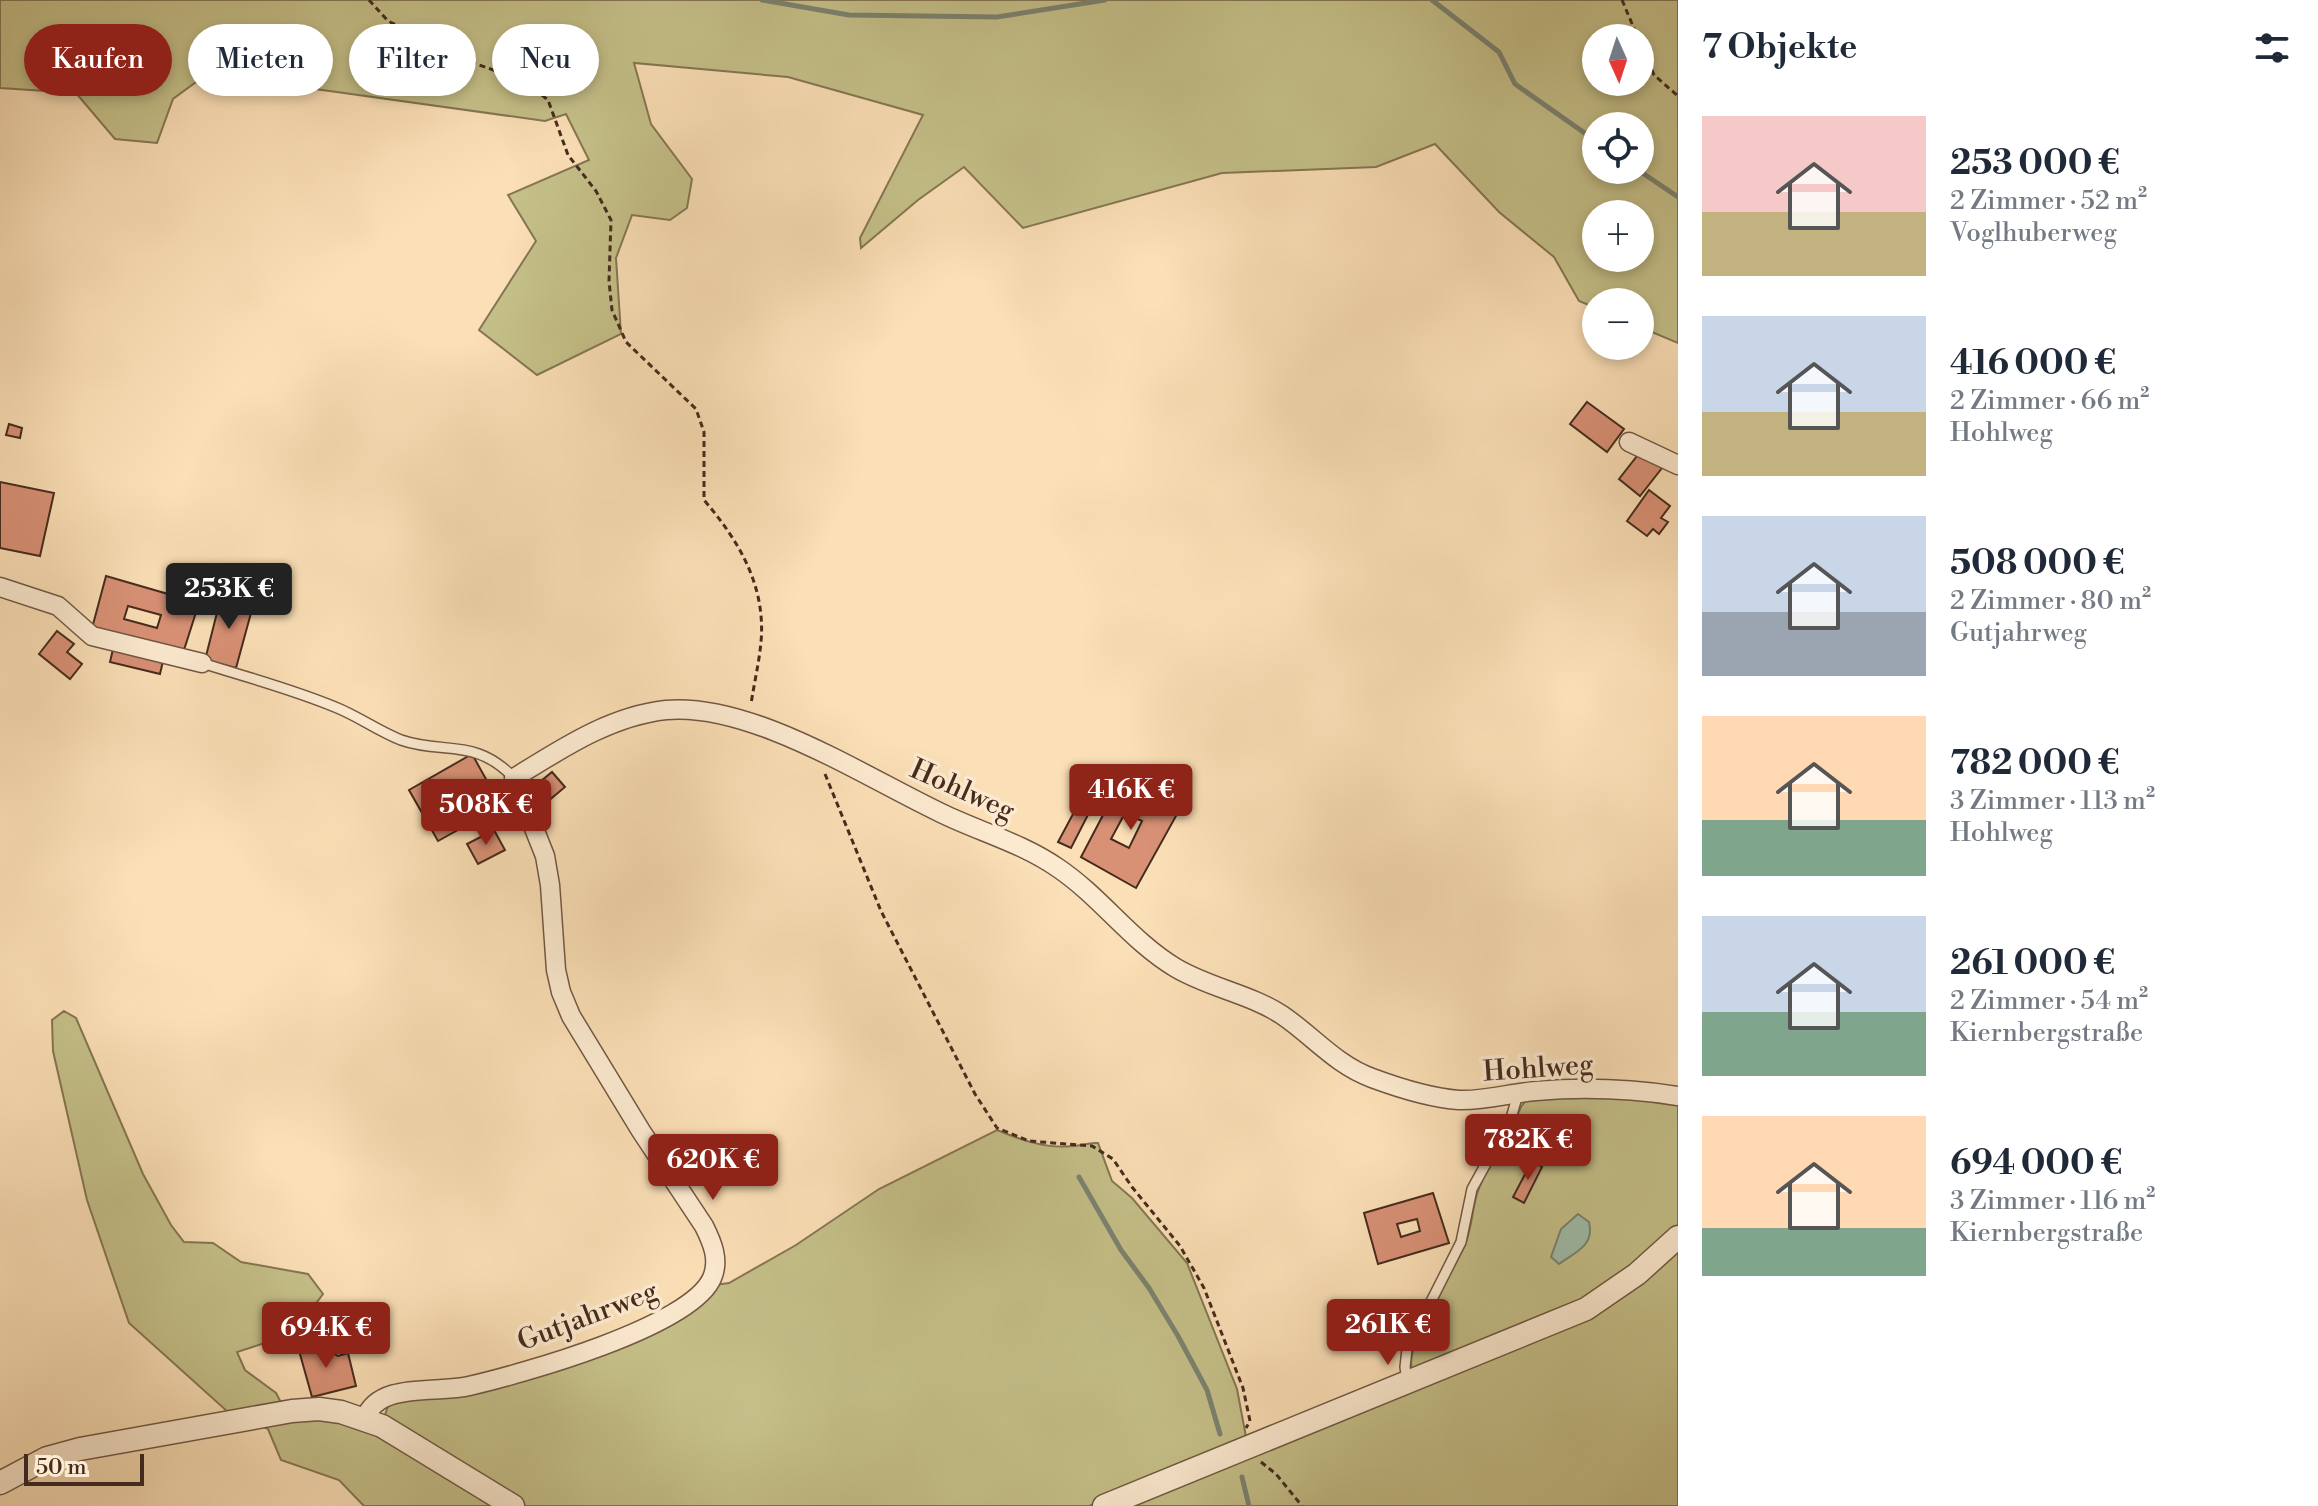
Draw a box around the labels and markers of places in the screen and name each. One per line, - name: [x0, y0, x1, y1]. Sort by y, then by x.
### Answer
- pin: 253K €: [164, 563, 294, 631]
- pin: 416K €: [1066, 764, 1196, 832]
- pin: 508K €: [421, 779, 551, 847]
- pin: 782K €: [1463, 1114, 1593, 1182]
- pin: 620K €: [648, 1134, 778, 1202]
- pin: 261K €: [1323, 1299, 1453, 1367]
- pin: 694K €: [261, 1302, 391, 1370]

